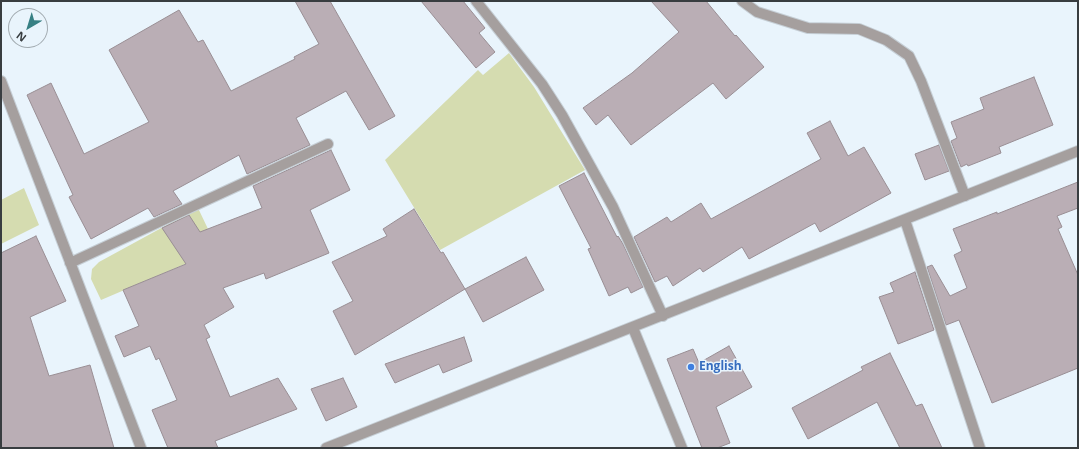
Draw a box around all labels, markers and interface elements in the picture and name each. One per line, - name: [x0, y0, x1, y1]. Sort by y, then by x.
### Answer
- north arrow: [8, 8, 48, 48]
- text: N: [13, 28, 29, 46]
- place label: English: [699, 360, 742, 374]
- marker: English: [686, 362, 696, 372]

